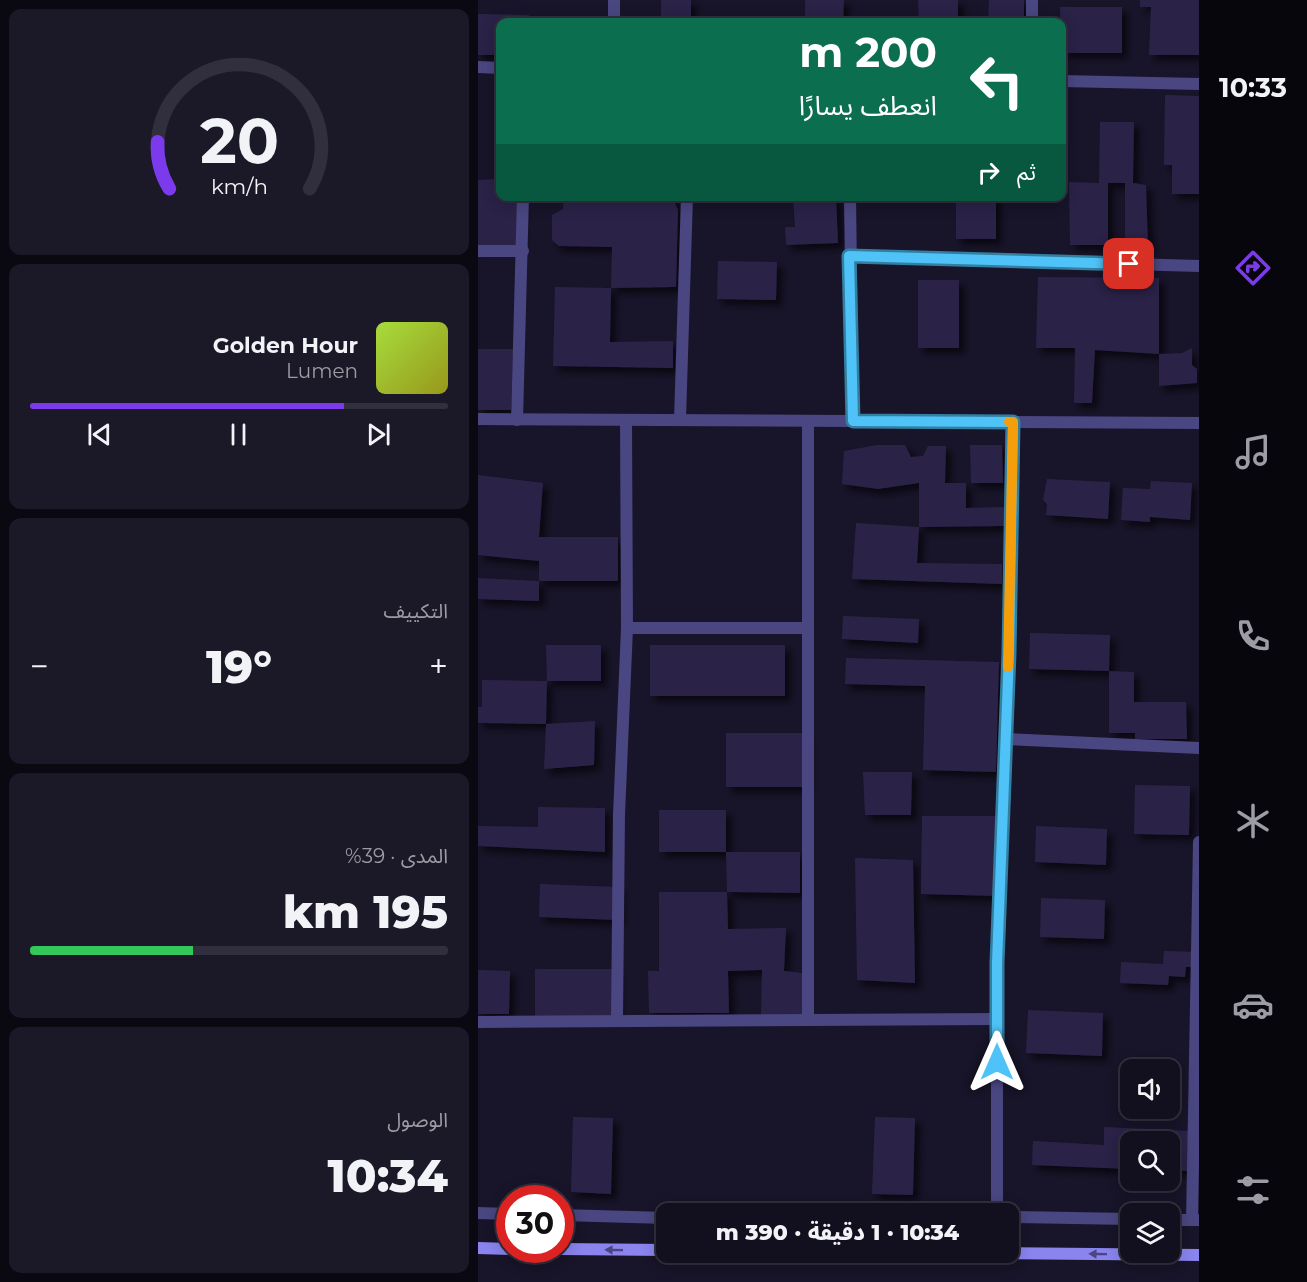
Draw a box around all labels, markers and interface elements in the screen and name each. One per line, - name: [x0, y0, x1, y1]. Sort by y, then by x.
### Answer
- text: 200 m: [799, 26, 937, 78]
- icon: left: [958, 42, 1036, 120]
- text: 10:33: [1219, 71, 1287, 104]
- text: انعطف يسارًا: [799, 89, 937, 122]
- text: 20: [199, 103, 279, 179]
- icon: right: [972, 156, 1005, 189]
- text: ثم: [1017, 159, 1036, 186]
- text: km/h: [210, 173, 268, 199]
- pin: [1103, 238, 1154, 289]
- icon: arrive: [1112, 247, 1145, 280]
- icon: directions: [1232, 247, 1274, 289]
- text: Golden Hour: [213, 332, 358, 359]
- text: Lumen: [286, 359, 358, 383]
- icon: previous: [83, 418, 116, 451]
- icon: pause: [222, 418, 255, 451]
- icon: next: [362, 418, 395, 451]
- icon: music: [1232, 431, 1274, 473]
- text: التكييف: [384, 599, 448, 623]
- icon: phone: [1232, 615, 1274, 657]
- text: 19°: [206, 639, 272, 694]
- text: −: [30, 646, 49, 686]
- text: +: [429, 646, 448, 686]
- icon: climate: [1232, 800, 1274, 842]
- text: المدى · 39%: [345, 844, 448, 868]
- text: 195 km: [283, 884, 448, 939]
- icon: car: [1232, 984, 1274, 1026]
- position arrow: [965, 1030, 1029, 1094]
- map controls: [1120, 1059, 1180, 1263]
- button: sound: [1120, 1059, 1180, 1119]
- text: الوصول: [387, 1108, 448, 1132]
- button: search: [1120, 1131, 1180, 1191]
- text: 10:34: [328, 1148, 448, 1203]
- icon: filters: [1232, 1169, 1274, 1211]
- speed limit sign: 30: [496, 1185, 574, 1263]
- button: layers: [1120, 1203, 1180, 1263]
- text: 10:34 · 1 دقيقة · 390 m: [716, 1219, 959, 1246]
- one-way arrow: [604, 1245, 623, 1255]
- one-way arrow: [1089, 1250, 1108, 1259]

